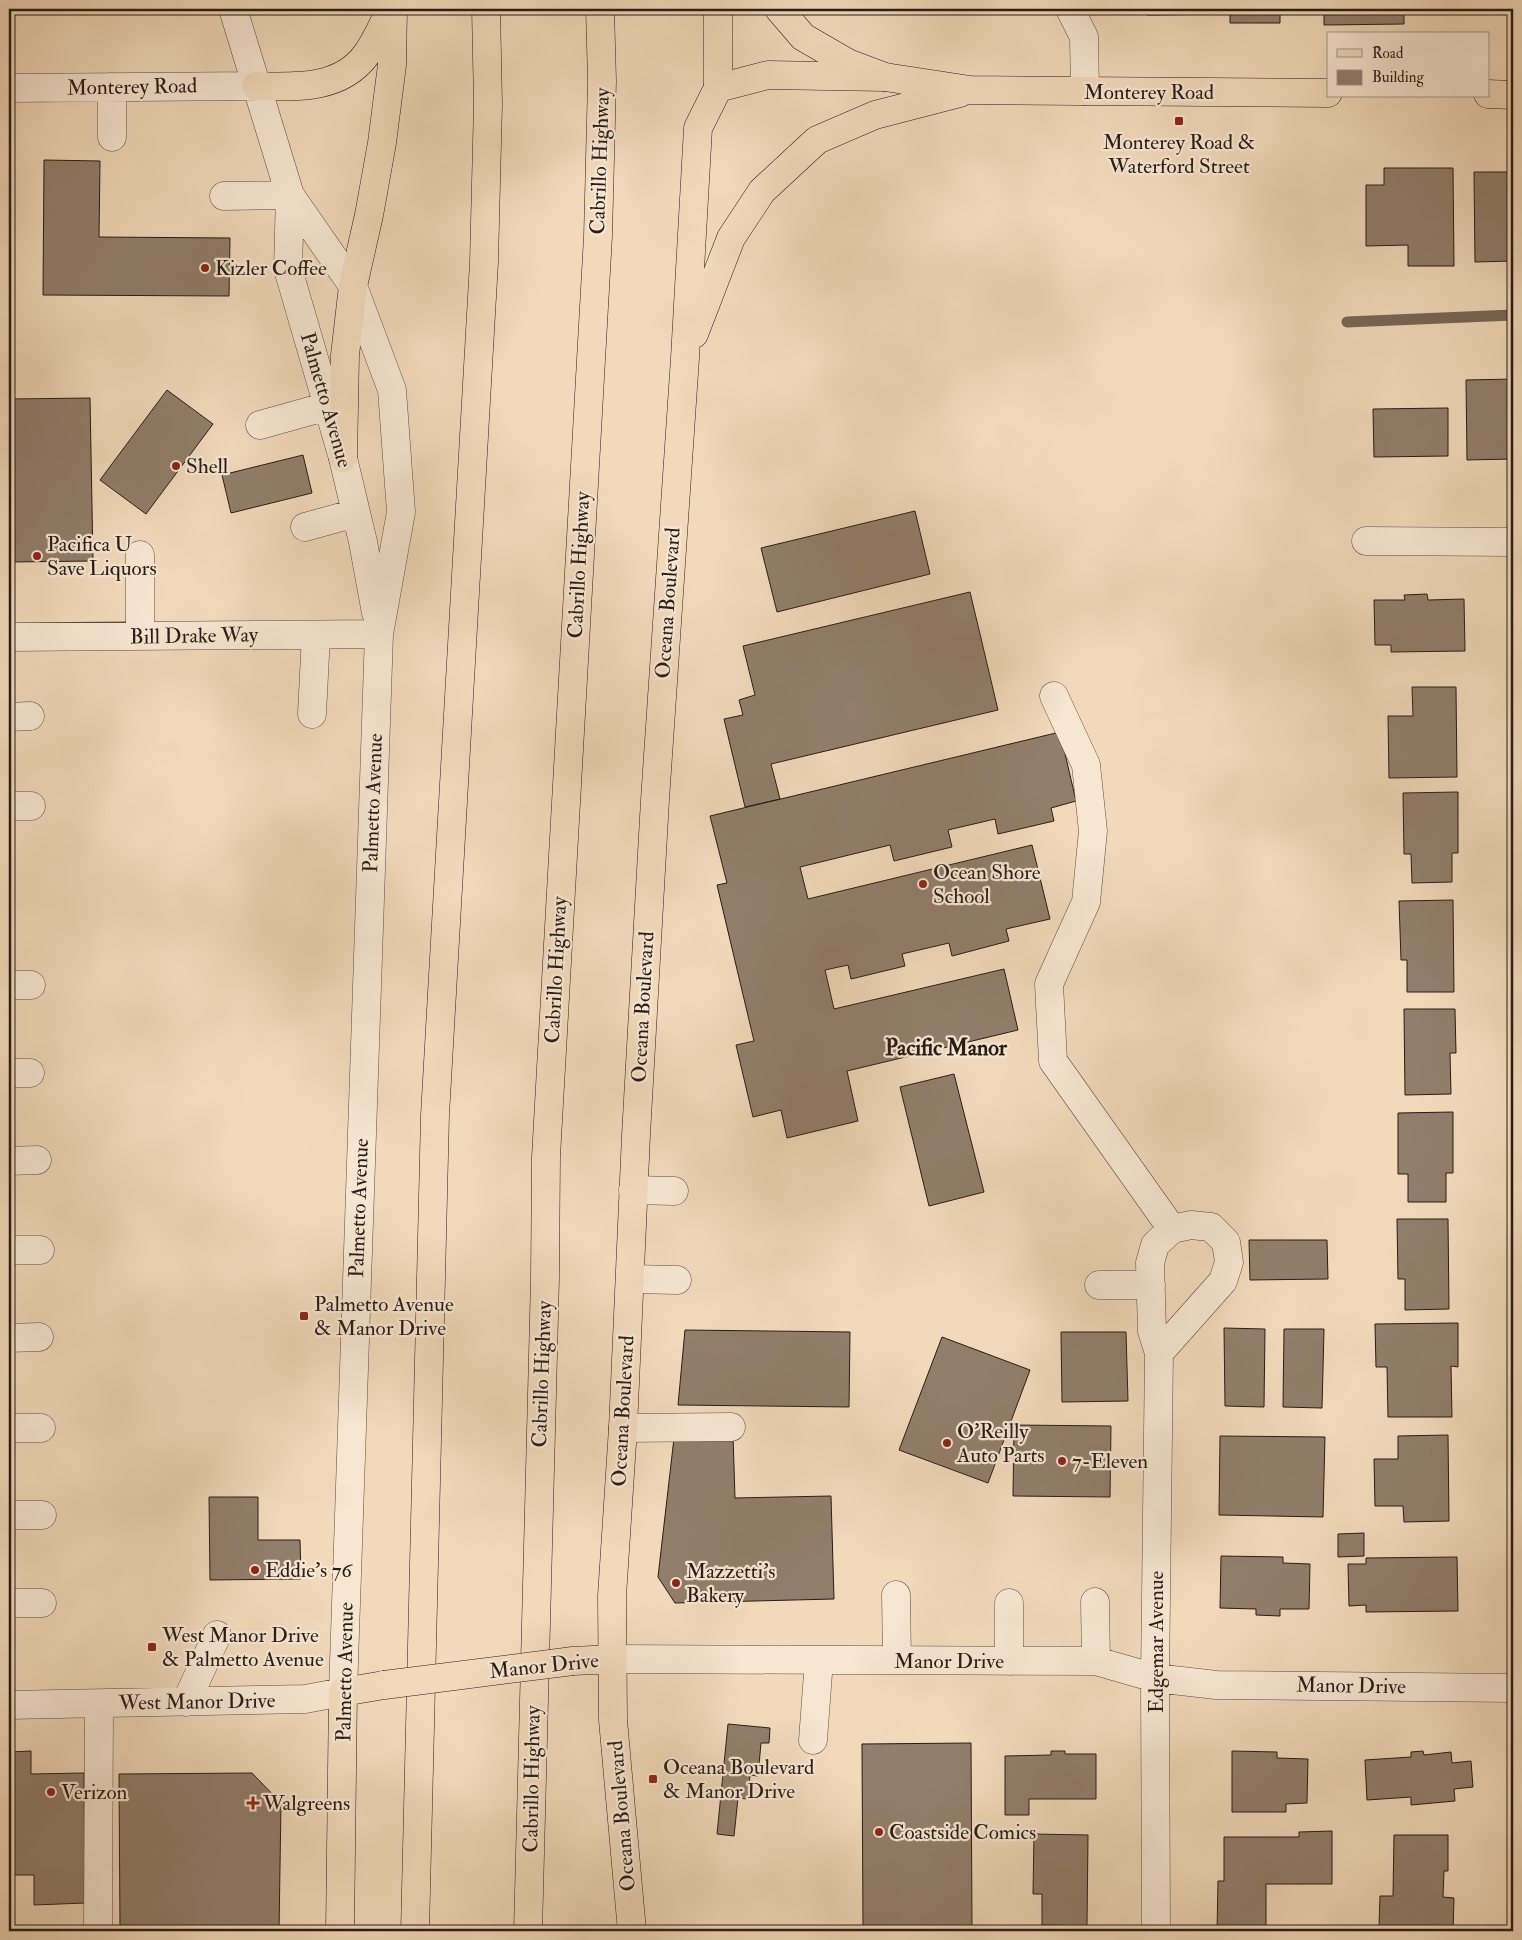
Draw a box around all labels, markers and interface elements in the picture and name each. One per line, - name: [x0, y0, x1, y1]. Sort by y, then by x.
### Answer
- legend: [1327, 32, 1490, 98]
- text: Road: [1372, 44, 1404, 63]
- text: Building: [1372, 68, 1424, 87]
- street label: Monterey Road: [67, 72, 198, 102]
- street label: Monterey Road: [1084, 79, 1215, 106]
- street label: Cabrillo Highway: [584, 86, 616, 235]
- marker: Monterey Road & Waterford Street: [1173, 115, 1185, 127]
- place label: Monterey Road & Waterford Street: [1103, 129, 1255, 180]
- place label: Kizler Coffee: [215, 255, 327, 282]
- marker: Kizler Coffee: [199, 262, 211, 274]
- street label: Palmetto Avenue: [294, 329, 358, 471]
- place label: Shell: [186, 453, 229, 480]
- marker: Shell: [170, 460, 182, 472]
- street label: Cabrillo Highway: [562, 490, 596, 639]
- street label: Oceana Boulevard: [649, 526, 687, 679]
- place label: Pacifica U Save Liquors: [47, 531, 157, 582]
- marker: Pacifica U Save Liquors: [31, 550, 43, 562]
- street label: Bill Drake Way: [130, 621, 259, 651]
- street label: Palmetto Avenue: [357, 733, 389, 873]
- place label: Ocean Shore School: [933, 859, 1041, 910]
- marker: Ocean Shore School: [917, 878, 929, 890]
- street label: Cabrillo Highway: [539, 895, 573, 1044]
- street label: Oceana Boulevard: [626, 930, 660, 1083]
- district label: Pacific Manor: [885, 1034, 1008, 1062]
- street label: Palmetto Avenue: [343, 1138, 375, 1278]
- place label: Palmetto Avenue & Manor Drive: [314, 1291, 454, 1342]
- street label: Cabrillo Highway: [526, 1299, 558, 1448]
- marker: Palmetto Avenue & Manor Drive: [298, 1310, 310, 1322]
- street label: Oceana Boulevard: [606, 1334, 640, 1487]
- place label: O'Reilly Auto Parts: [956, 1418, 1045, 1469]
- marker: O'Reilly Auto Parts: [941, 1437, 953, 1449]
- place label: 7-Eleven: [1072, 1448, 1148, 1475]
- marker: 7-Eleven: [1056, 1455, 1068, 1467]
- place label: Eddie's 76: [265, 1557, 353, 1584]
- place label: Mazzetti's Bakery: [686, 1558, 775, 1609]
- marker: Eddie's 76: [249, 1564, 261, 1576]
- street label: Edgemar Avenue: [1143, 1571, 1170, 1713]
- marker: Mazzetti's Bakery: [670, 1577, 682, 1589]
- street label: Palmetto Avenue: [330, 1602, 360, 1742]
- place label: West Manor Drive & Palmetto Avenue: [161, 1622, 324, 1673]
- marker: West Manor Drive & Palmetto Avenue: [146, 1641, 158, 1653]
- street label: Manor Drive: [488, 1647, 600, 1685]
- street label: Manor Drive: [894, 1648, 1004, 1675]
- street label: Manor Drive: [1296, 1672, 1406, 1700]
- street label: West Manor Drive: [117, 1687, 276, 1717]
- street label: Cabrillo Highway: [517, 1704, 547, 1853]
- street label: Oceana Boulevard: [602, 1739, 642, 1893]
- place label: Oceana Boulevard & Manor Drive: [663, 1754, 815, 1805]
- marker: Oceana Boulevard & Manor Drive: [647, 1773, 659, 1785]
- place label: Verizon: [61, 1779, 128, 1806]
- marker: Verizon: [45, 1786, 57, 1798]
- place label: Walgreens: [262, 1790, 350, 1817]
- marker: Walgreens: [247, 1797, 259, 1809]
- place label: Coastside Comics: [889, 1819, 1036, 1846]
- marker: Coastside Comics: [873, 1826, 885, 1838]

